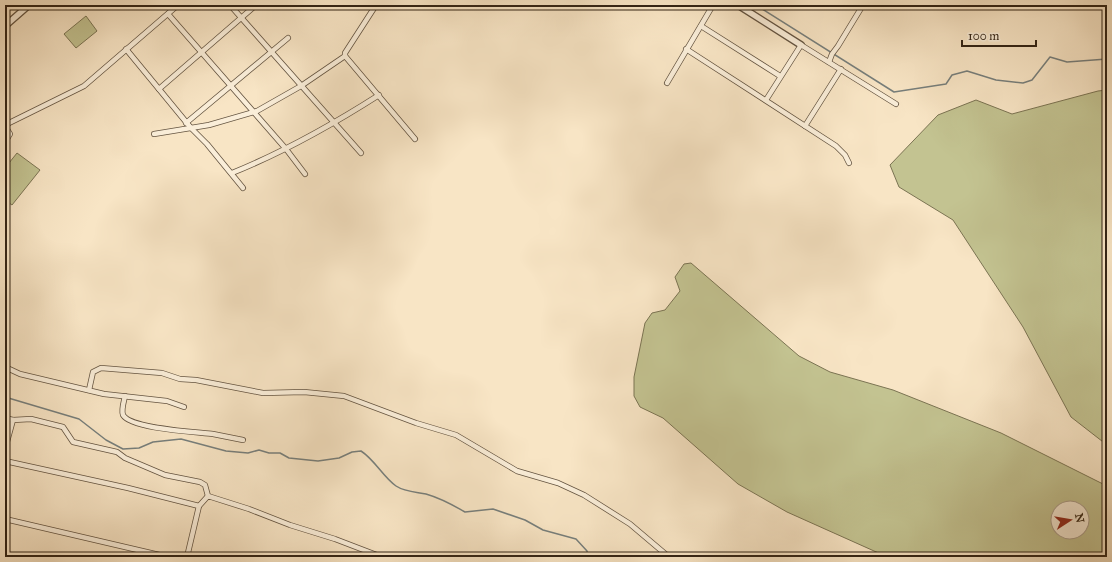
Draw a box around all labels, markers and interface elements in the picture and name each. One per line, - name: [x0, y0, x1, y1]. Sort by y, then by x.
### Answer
- scale bar: [962, 22, 1036, 48]
- text: 100 m: [968, 29, 999, 43]
- north arrow: [1050, 500, 1090, 540]
- text: N: [1072, 512, 1087, 525]

